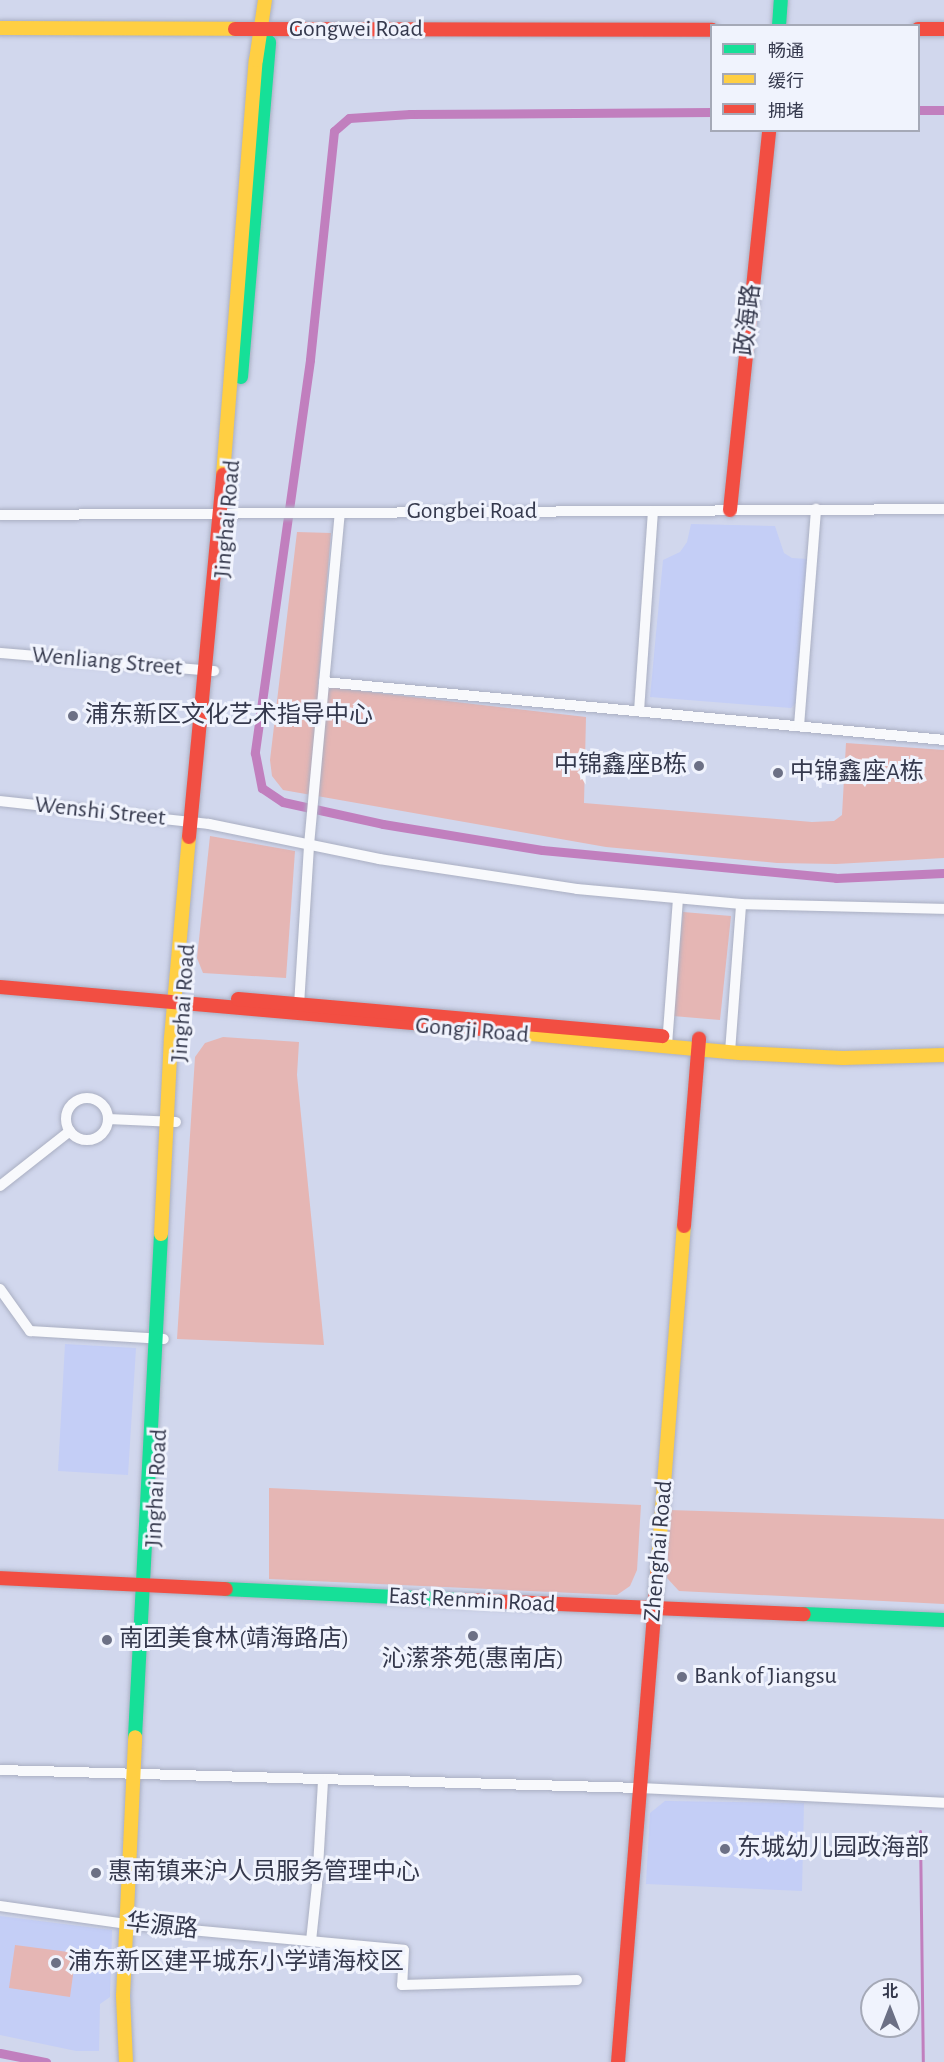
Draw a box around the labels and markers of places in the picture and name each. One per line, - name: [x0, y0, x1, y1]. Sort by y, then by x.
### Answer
- place label: 浦东新区文化艺术指导中心: [85, 702, 373, 730]
- marker: 浦东新区文化艺术指导中心: [66, 709, 80, 723]
- place label: 中锦鑫座B栋: [554, 752, 687, 780]
- marker: 中锦鑫座B栋: [692, 759, 706, 773]
- place label: 中锦鑫座A栋: [790, 759, 924, 787]
- marker: 中锦鑫座A栋: [771, 766, 785, 780]
- place label: 南团美食林(靖海路店): [119, 1626, 349, 1654]
- marker: 沁潆茶苑(惠南店): [466, 1629, 480, 1643]
- marker: 南团美食林(靖海路店): [100, 1633, 114, 1647]
- place label: 沁潆茶苑(惠南店): [382, 1646, 564, 1674]
- place label: Bank of Jiangsu: [694, 1663, 837, 1691]
- marker: Bank of Jiangsu: [675, 1670, 689, 1684]
- place label: 东城幼儿园政海部: [737, 1835, 929, 1863]
- marker: 东城幼儿园政海部: [718, 1842, 732, 1856]
- place label: 惠南镇来沪人员服务管理中心: [108, 1859, 420, 1887]
- marker: 惠南镇来沪人员服务管理中心: [89, 1866, 103, 1880]
- place label: 浦东新区建平城东小学靖海校区: [68, 1949, 404, 1977]
- marker: 浦东新区建平城东小学靖海校区: [49, 1956, 63, 1970]

